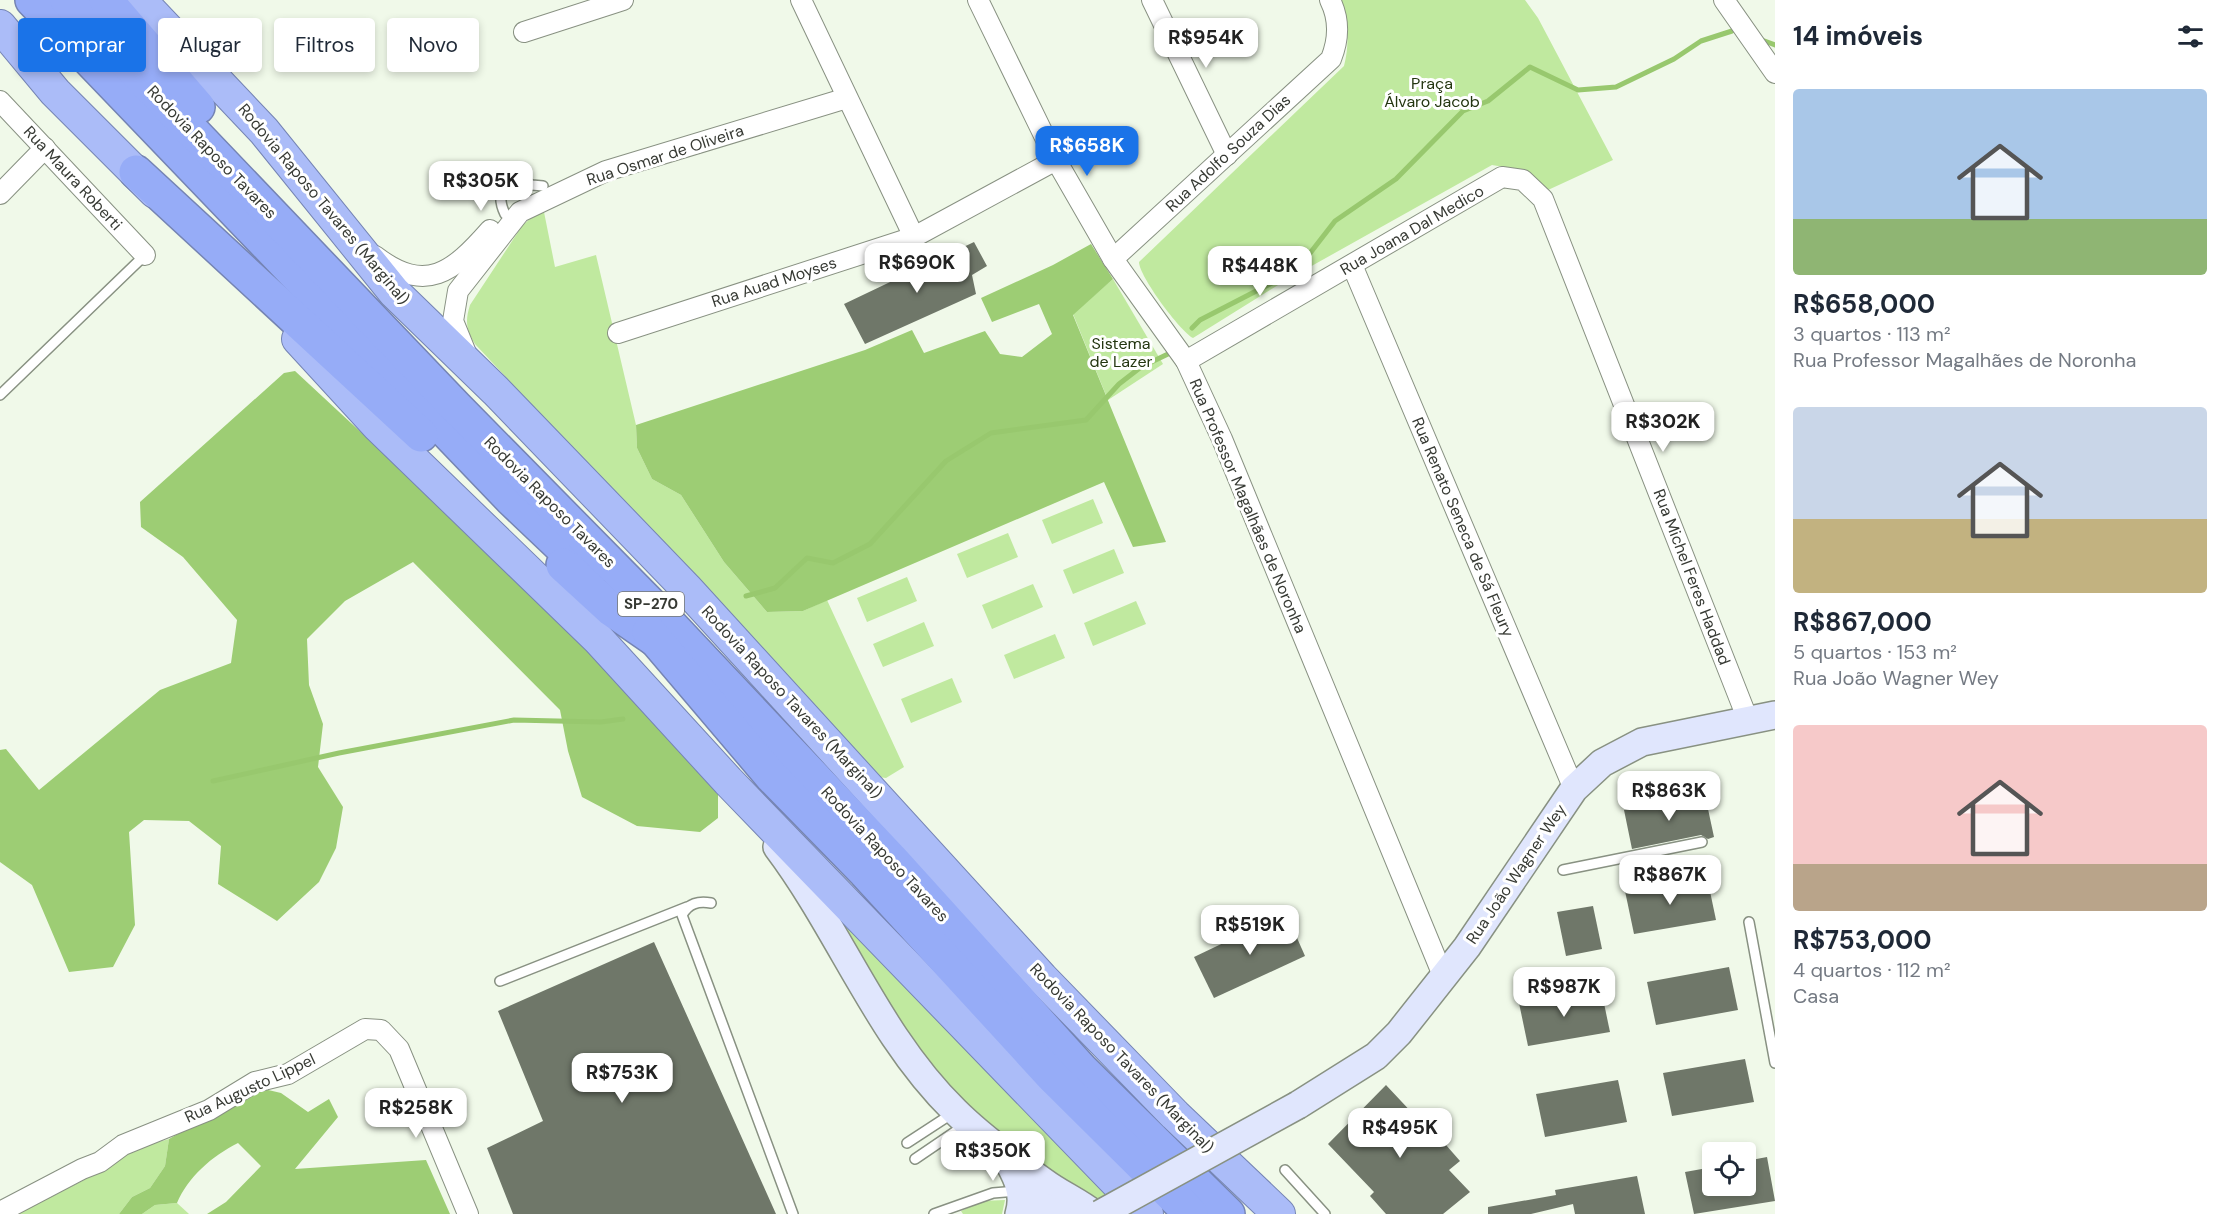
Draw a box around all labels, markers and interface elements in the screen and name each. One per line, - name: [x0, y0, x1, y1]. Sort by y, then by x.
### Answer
- chip: Comprar: [18, 18, 146, 72]
- chip: Alugar: [158, 18, 262, 72]
- chip: Filtros: [274, 18, 375, 72]
- chip: Novo: [387, 18, 479, 72]
- pin: R$954K: [1157, 18, 1255, 69]
- text: 14 imóveis: [1793, 19, 1923, 53]
- icon: filters: [2174, 20, 2207, 53]
- text: R$954K: [1168, 24, 1244, 50]
- park label: Praça Álvaro Jacob: [1384, 73, 1480, 112]
- street label: Rodovia Raposo Tavares: [143, 81, 281, 223]
- street label: Rua Adolfo Souza Dias: [1161, 90, 1295, 216]
- street label: Rodovia Raposo Tavares (Marginal): [234, 99, 414, 309]
- street label: Rua Osmar de Oliveira: [584, 120, 746, 190]
- street label: Rua Maura Roberti: [19, 121, 127, 235]
- pin: R$658K: [1038, 126, 1136, 177]
- icon: home: [1946, 128, 2054, 236]
- text: R$658K: [1049, 132, 1125, 158]
- pin: R$305K: [432, 161, 530, 212]
- text: R$305K: [443, 167, 519, 193]
- street label: Rua Joana Dal Medico: [1336, 180, 1488, 280]
- pin: R$690K: [868, 243, 966, 294]
- pin: R$448K: [1211, 246, 1309, 297]
- text: R$690K: [879, 249, 955, 275]
- street label: Rua Auad Moyses: [709, 252, 839, 312]
- text: R$448K: [1222, 252, 1298, 278]
- text: R$658,000: [1793, 287, 1935, 321]
- text: 3 quartos · 113 m²: [1793, 321, 1951, 347]
- park label: Sistema de Lazer: [1090, 333, 1152, 372]
- text: Rua Professor Magalhães de Noronha: [1793, 347, 2136, 373]
- street label: Rua Professor Magalhães de Noronha: [1185, 375, 1311, 637]
- pin: R$302K: [1614, 402, 1712, 453]
- text: R$302K: [1625, 408, 1701, 434]
- street label: Rua Renato Seneca de Sá Fleury: [1407, 414, 1519, 640]
- street label: Rodovia Raposo Tavares: [480, 432, 620, 572]
- icon: home: [1946, 446, 2054, 554]
- street label: Rua Michel Feres Haddad: [1649, 486, 1735, 668]
- road number: SP-270: [618, 592, 684, 616]
- street label: Rodovia Raposo Tavares (Marginal): [697, 601, 887, 803]
- text: R$867,000: [1793, 605, 1932, 639]
- text: 5 quartos · 153 m²: [1793, 639, 1957, 665]
- text: Rua João Wagner Wey: [1793, 665, 1999, 691]
- icon: home: [1946, 764, 2054, 872]
- pin: R$863K: [1620, 771, 1718, 822]
- text: R$863K: [1631, 777, 1707, 803]
- street label: Rodovia Raposo Tavares: [817, 782, 953, 926]
- street label: Rua João Wagner Wey: [1461, 800, 1571, 948]
- pin: R$867K: [1621, 855, 1719, 906]
- text: R$867K: [1633, 861, 1707, 887]
- pin: R$519K: [1201, 905, 1299, 956]
- text: R$519K: [1215, 911, 1285, 937]
- text: R$753,000: [1793, 923, 1932, 957]
- text: 4 quartos · 112 m²: [1793, 957, 1951, 983]
- street label: Rodovia Raposo Tavares (Marginal): [1025, 959, 1219, 1157]
- pin: R$987K: [1515, 967, 1613, 1018]
- text: R$987K: [1527, 973, 1601, 999]
- text: Casa: [1793, 983, 1839, 1009]
- street label: Rua Augusto Lippel: [181, 1049, 319, 1127]
- pin: R$753K: [573, 1053, 671, 1104]
- text: R$753K: [586, 1059, 658, 1085]
- pin: R$258K: [367, 1088, 465, 1139]
- text: R$258K: [379, 1094, 453, 1120]
- pin: R$495K: [1351, 1108, 1449, 1159]
- text: R$495K: [1362, 1114, 1438, 1140]
- pin: R$350K: [944, 1131, 1042, 1182]
- text: R$350K: [955, 1137, 1031, 1163]
- map controls: [1702, 1142, 1756, 1196]
- button: locate: [1702, 1142, 1756, 1196]

